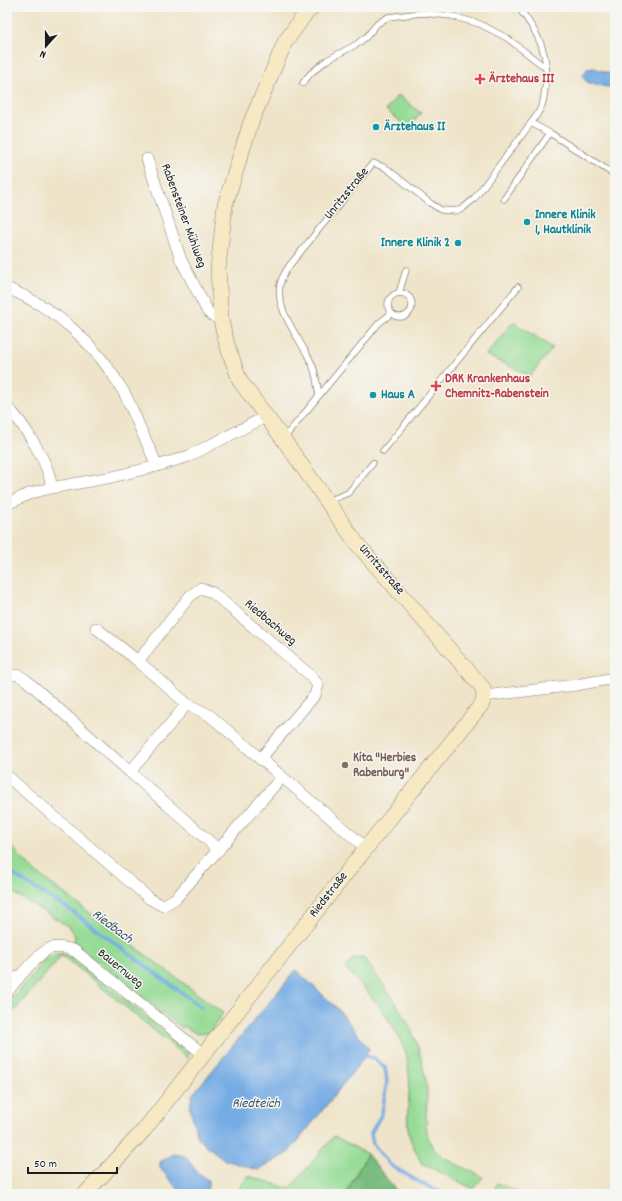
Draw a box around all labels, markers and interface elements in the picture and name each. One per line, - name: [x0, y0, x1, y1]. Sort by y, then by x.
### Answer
- north arrow: [26, 26, 66, 66]
- text: N: [37, 45, 49, 62]
- place label: Ärztehaus III: [489, 70, 555, 89]
- marker: Ärztehaus III: [474, 73, 486, 85]
- place label: Ärztehaus II: [384, 118, 446, 137]
- marker: Ärztehaus II: [371, 122, 381, 132]
- street label: Rabensteiner Mühlweg: [155, 161, 211, 271]
- street label: Unritzstraße: [320, 164, 374, 224]
- place label: Innere Klinik 1, Hautklinik: [535, 206, 596, 240]
- marker: Innere Klinik 1, Hautklinik: [522, 217, 532, 227]
- place label: Innere Klinik 2: [381, 234, 450, 253]
- marker: Innere Klinik 2: [453, 238, 463, 248]
- place label: DRK Krankenhaus Chemnitz-Rabenstein: [445, 370, 549, 404]
- marker: DRK Krankenhaus Chemnitz-Rabenstein: [430, 380, 442, 392]
- place label: Haus A: [381, 386, 415, 405]
- marker: Haus A: [368, 390, 378, 400]
- street label: Unritzstraße: [353, 540, 409, 600]
- street label: Riedbachweg: [240, 595, 301, 651]
- place label: Kita "Herbies Rabenburg": [353, 749, 417, 783]
- marker: Kita "Herbies Rabenburg": [340, 760, 350, 770]
- street label: Riedstraße: [305, 868, 353, 922]
- water label: Riedbach: [87, 905, 137, 949]
- street label: Bauernweg: [93, 945, 147, 994]
- water label: Riedteich: [232, 1094, 281, 1114]
- scale bar: [28, 1149, 117, 1175]
- text: 50 m: [34, 1156, 57, 1173]

